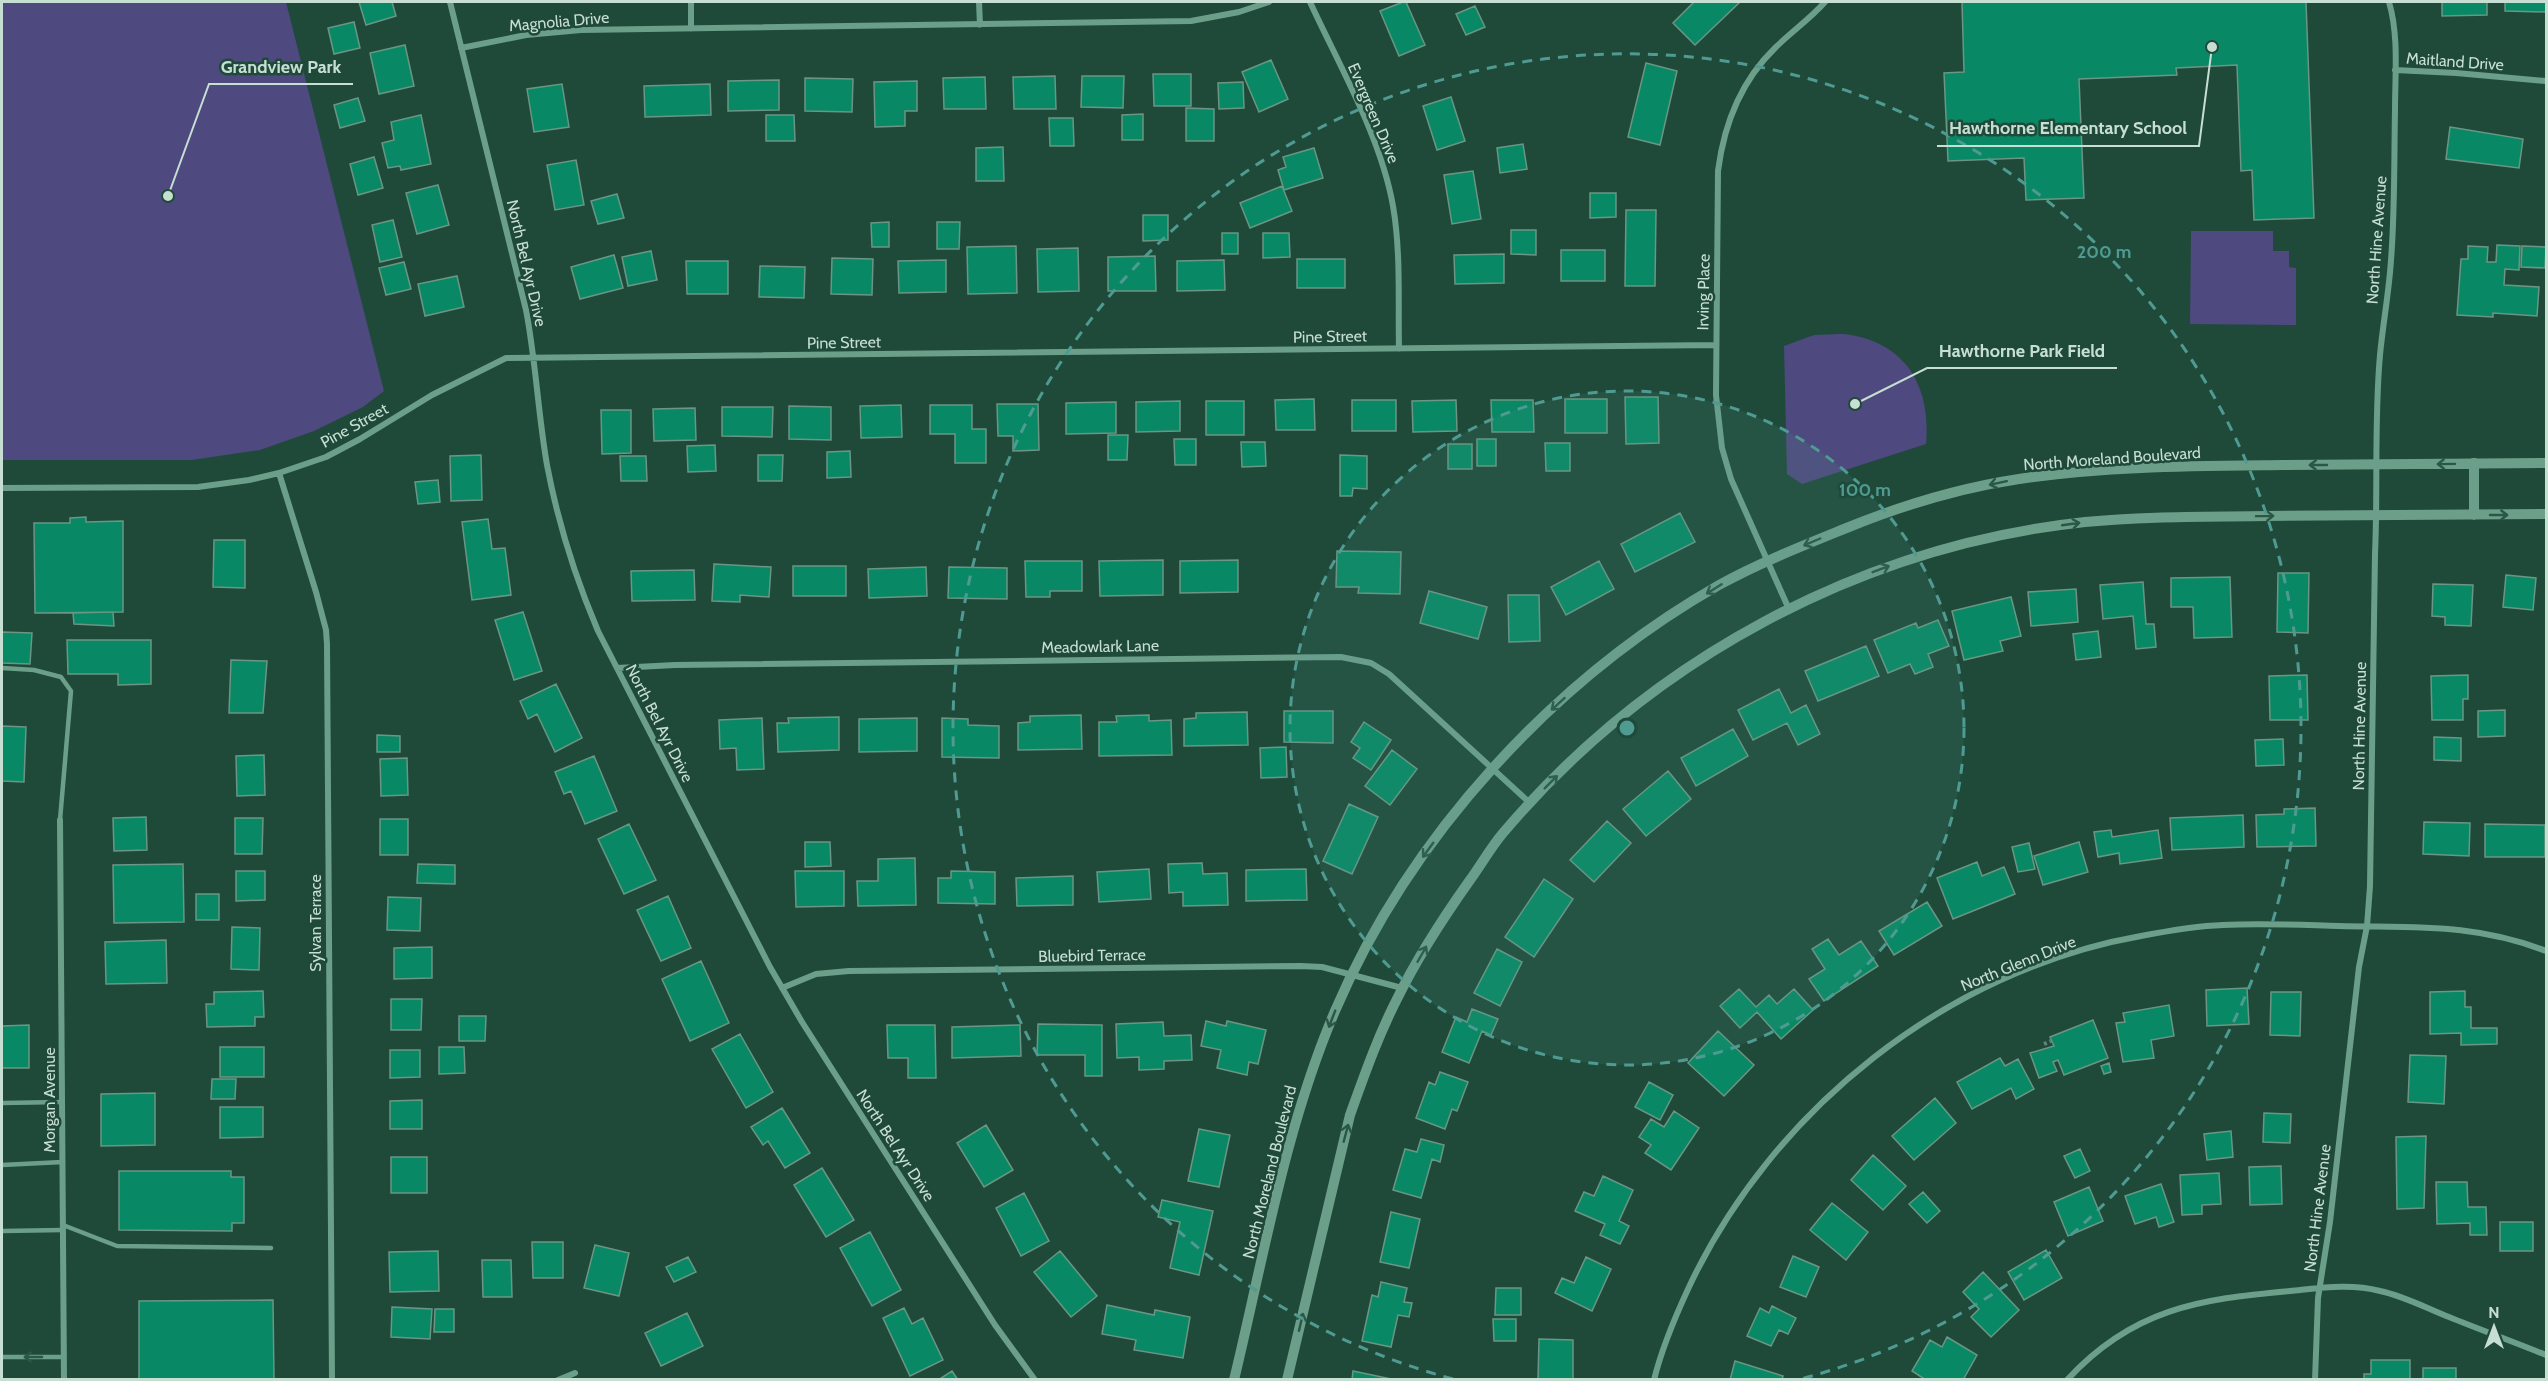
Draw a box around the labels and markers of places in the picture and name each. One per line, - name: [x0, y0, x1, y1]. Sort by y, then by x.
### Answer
- callout: Grandview Park: [209, 48, 353, 84]
- callout: Hawthorne Elementary School: [1937, 110, 2199, 146]
- callout: Hawthorne Park Field: [1927, 332, 2117, 368]
- centre of rings: [1617, 718, 1637, 738]

